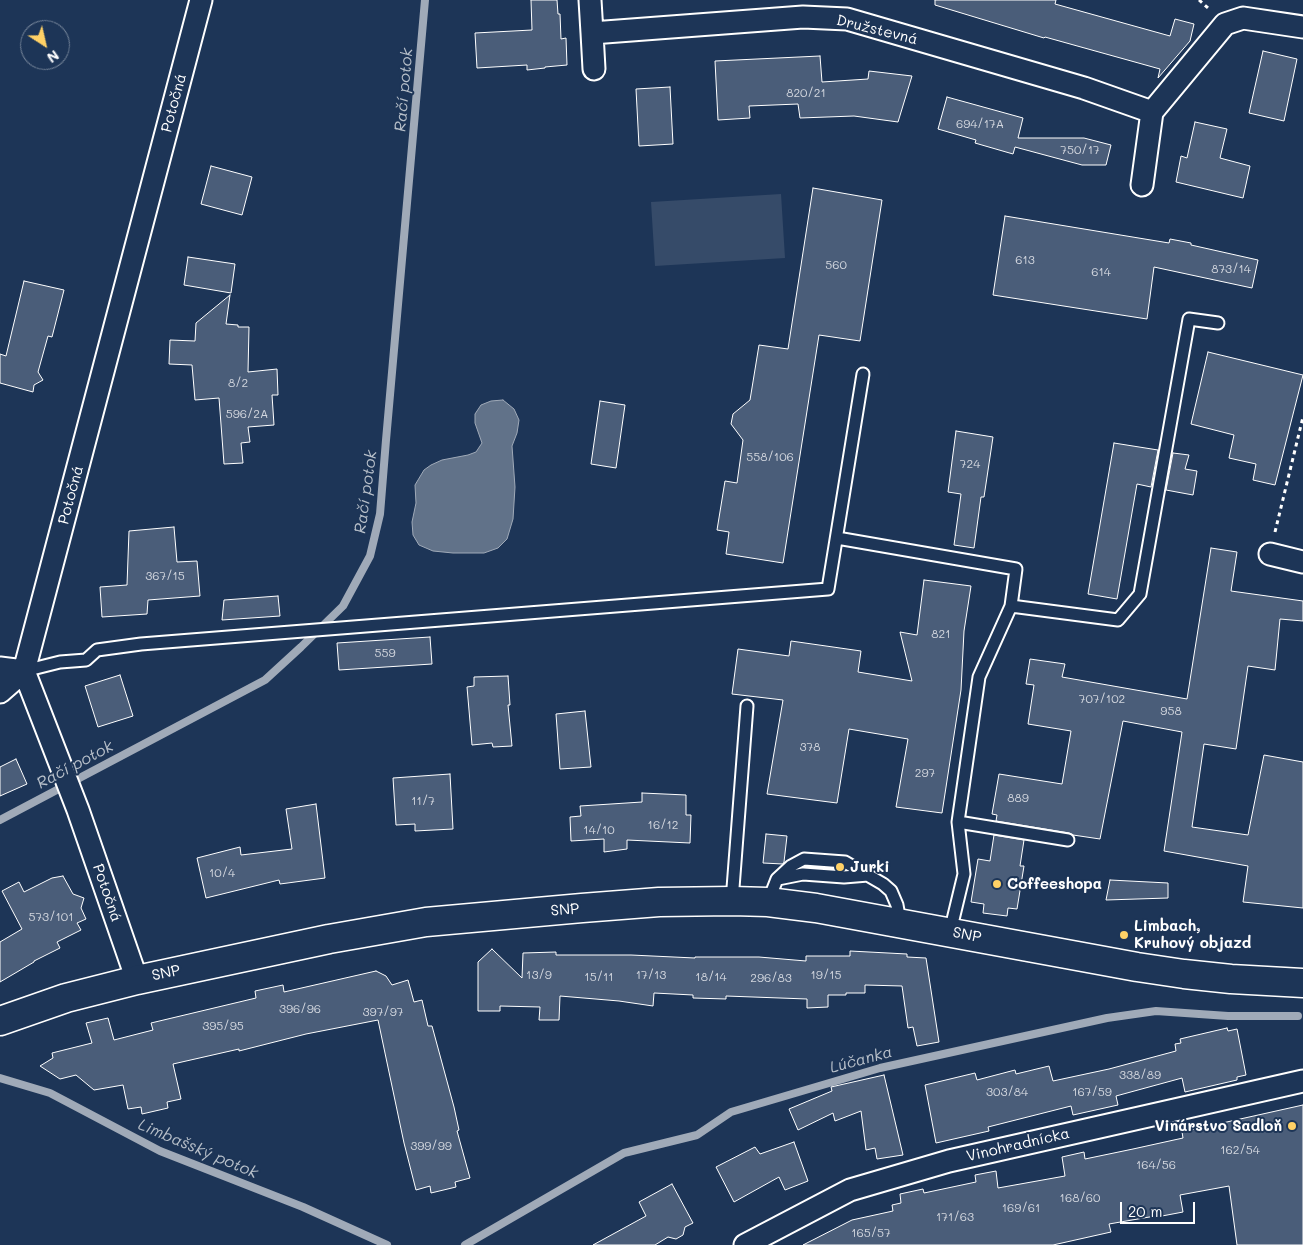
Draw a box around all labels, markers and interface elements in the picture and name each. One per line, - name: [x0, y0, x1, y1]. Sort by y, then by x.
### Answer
- street label: Družstevná: [834, 11, 920, 49]
- north arrow: [20, 20, 70, 70]
- text: N: [44, 46, 63, 68]
- water label: Račí potok: [391, 47, 417, 133]
- street label: Potočná: [158, 72, 190, 134]
- house number: 820/21: [786, 86, 826, 100]
- house number: 694/17A: [956, 117, 1004, 131]
- house number: 750/17: [1060, 143, 1100, 157]
- house number: 613: [1015, 253, 1035, 267]
- house number: 560: [825, 258, 847, 272]
- house number: 873/14: [1211, 262, 1251, 276]
- house number: 614: [1091, 265, 1111, 279]
- house number: 8/2: [228, 376, 248, 390]
- house number: 596/2A: [226, 407, 268, 421]
- water label: Račí potok: [351, 449, 381, 535]
- house number: 558/106: [746, 450, 794, 464]
- house number: 724: [960, 457, 980, 471]
- street label: Potočná: [55, 464, 87, 526]
- house number: 367/15: [145, 569, 185, 583]
- house number: 821: [931, 627, 951, 641]
- house number: 559: [374, 646, 396, 660]
- house number: 707/102: [1079, 692, 1125, 706]
- house number: 958: [1160, 704, 1182, 718]
- water label: Račí potok: [33, 737, 117, 793]
- house number: 378: [800, 740, 820, 754]
- house number: 297: [915, 766, 935, 780]
- house number: 889: [1007, 791, 1029, 805]
- house number: 11/7: [411, 794, 435, 808]
- house number: 16/12: [648, 818, 678, 832]
- house number: 14/10: [583, 823, 615, 837]
- place label: Jurki: [850, 858, 889, 876]
- marker: Jurki: [834, 861, 846, 873]
- street label: Potočná: [89, 862, 125, 924]
- house number: 10/4: [209, 866, 235, 880]
- place label: Coffeeshopa: [1007, 875, 1102, 893]
- marker: Coffeeshopa: [991, 878, 1003, 890]
- street label: SNP: [550, 900, 580, 920]
- house number: 573/101: [28, 910, 74, 924]
- place label: Limbach, Kruhový objazd: [1134, 917, 1251, 952]
- street label: SNP: [951, 923, 983, 947]
- marker: Limbach, Kruhový objazd: [1118, 929, 1130, 941]
- street label: SNP: [150, 961, 182, 985]
- house number: 13/9: [526, 968, 552, 982]
- house number: 17/13: [636, 968, 666, 982]
- house number: 19/15: [810, 968, 842, 982]
- house number: 15/11: [584, 970, 614, 984]
- house number: 18/14: [695, 970, 727, 984]
- house number: 296/83: [750, 971, 792, 985]
- house number: 396/96: [279, 1002, 321, 1016]
- house number: 397/97: [363, 1005, 403, 1019]
- house number: 395/95: [202, 1019, 244, 1033]
- water label: Lúčanka: [828, 1042, 894, 1078]
- house number: 338/89: [1119, 1068, 1161, 1082]
- house number: 303/84: [986, 1085, 1028, 1099]
- house number: 167/59: [1072, 1085, 1112, 1099]
- water label: Limbašský potok: [135, 1115, 261, 1183]
- place label: Vinárstvo Sadloň: [1155, 1117, 1282, 1135]
- marker: Vinárstvo Sadloň: [1286, 1120, 1298, 1132]
- street label: Vinohradnícka: [965, 1124, 1071, 1166]
- house number: 399/99: [410, 1139, 452, 1153]
- house number: 162/54: [1220, 1143, 1260, 1157]
- house number: 164/56: [1136, 1158, 1176, 1172]
- house number: 168/60: [1060, 1191, 1100, 1205]
- scale bar: [1123, 1192, 1198, 1224]
- house number: 169/61: [1002, 1201, 1040, 1215]
- text: 20 m: [1128, 1201, 1162, 1221]
- house number: 171/63: [936, 1210, 974, 1224]
- house number: 165/57: [851, 1226, 891, 1240]

